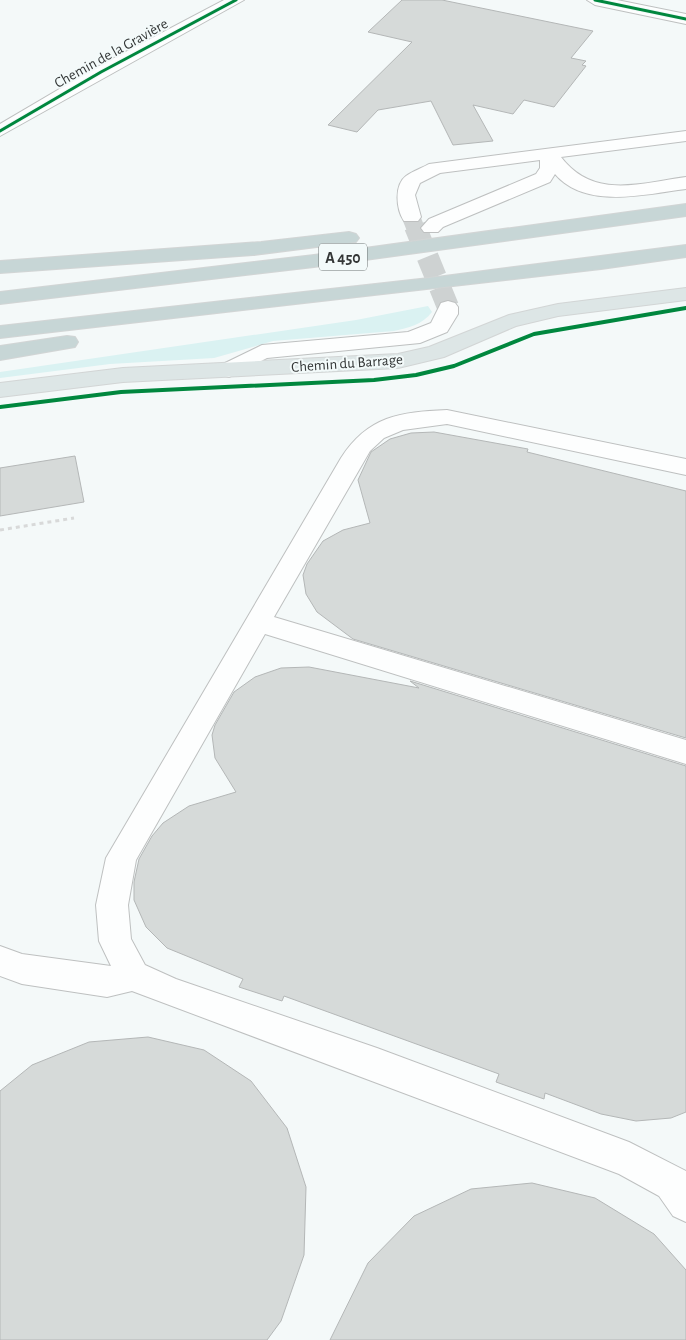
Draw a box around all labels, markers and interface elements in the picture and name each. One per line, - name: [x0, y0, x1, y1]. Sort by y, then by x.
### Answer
- street label: Chemin de la Gravière: [52, 16, 171, 91]
- road number: A 450: [319, 243, 367, 270]
- street label: Chemin du Barrage: [291, 352, 403, 375]

